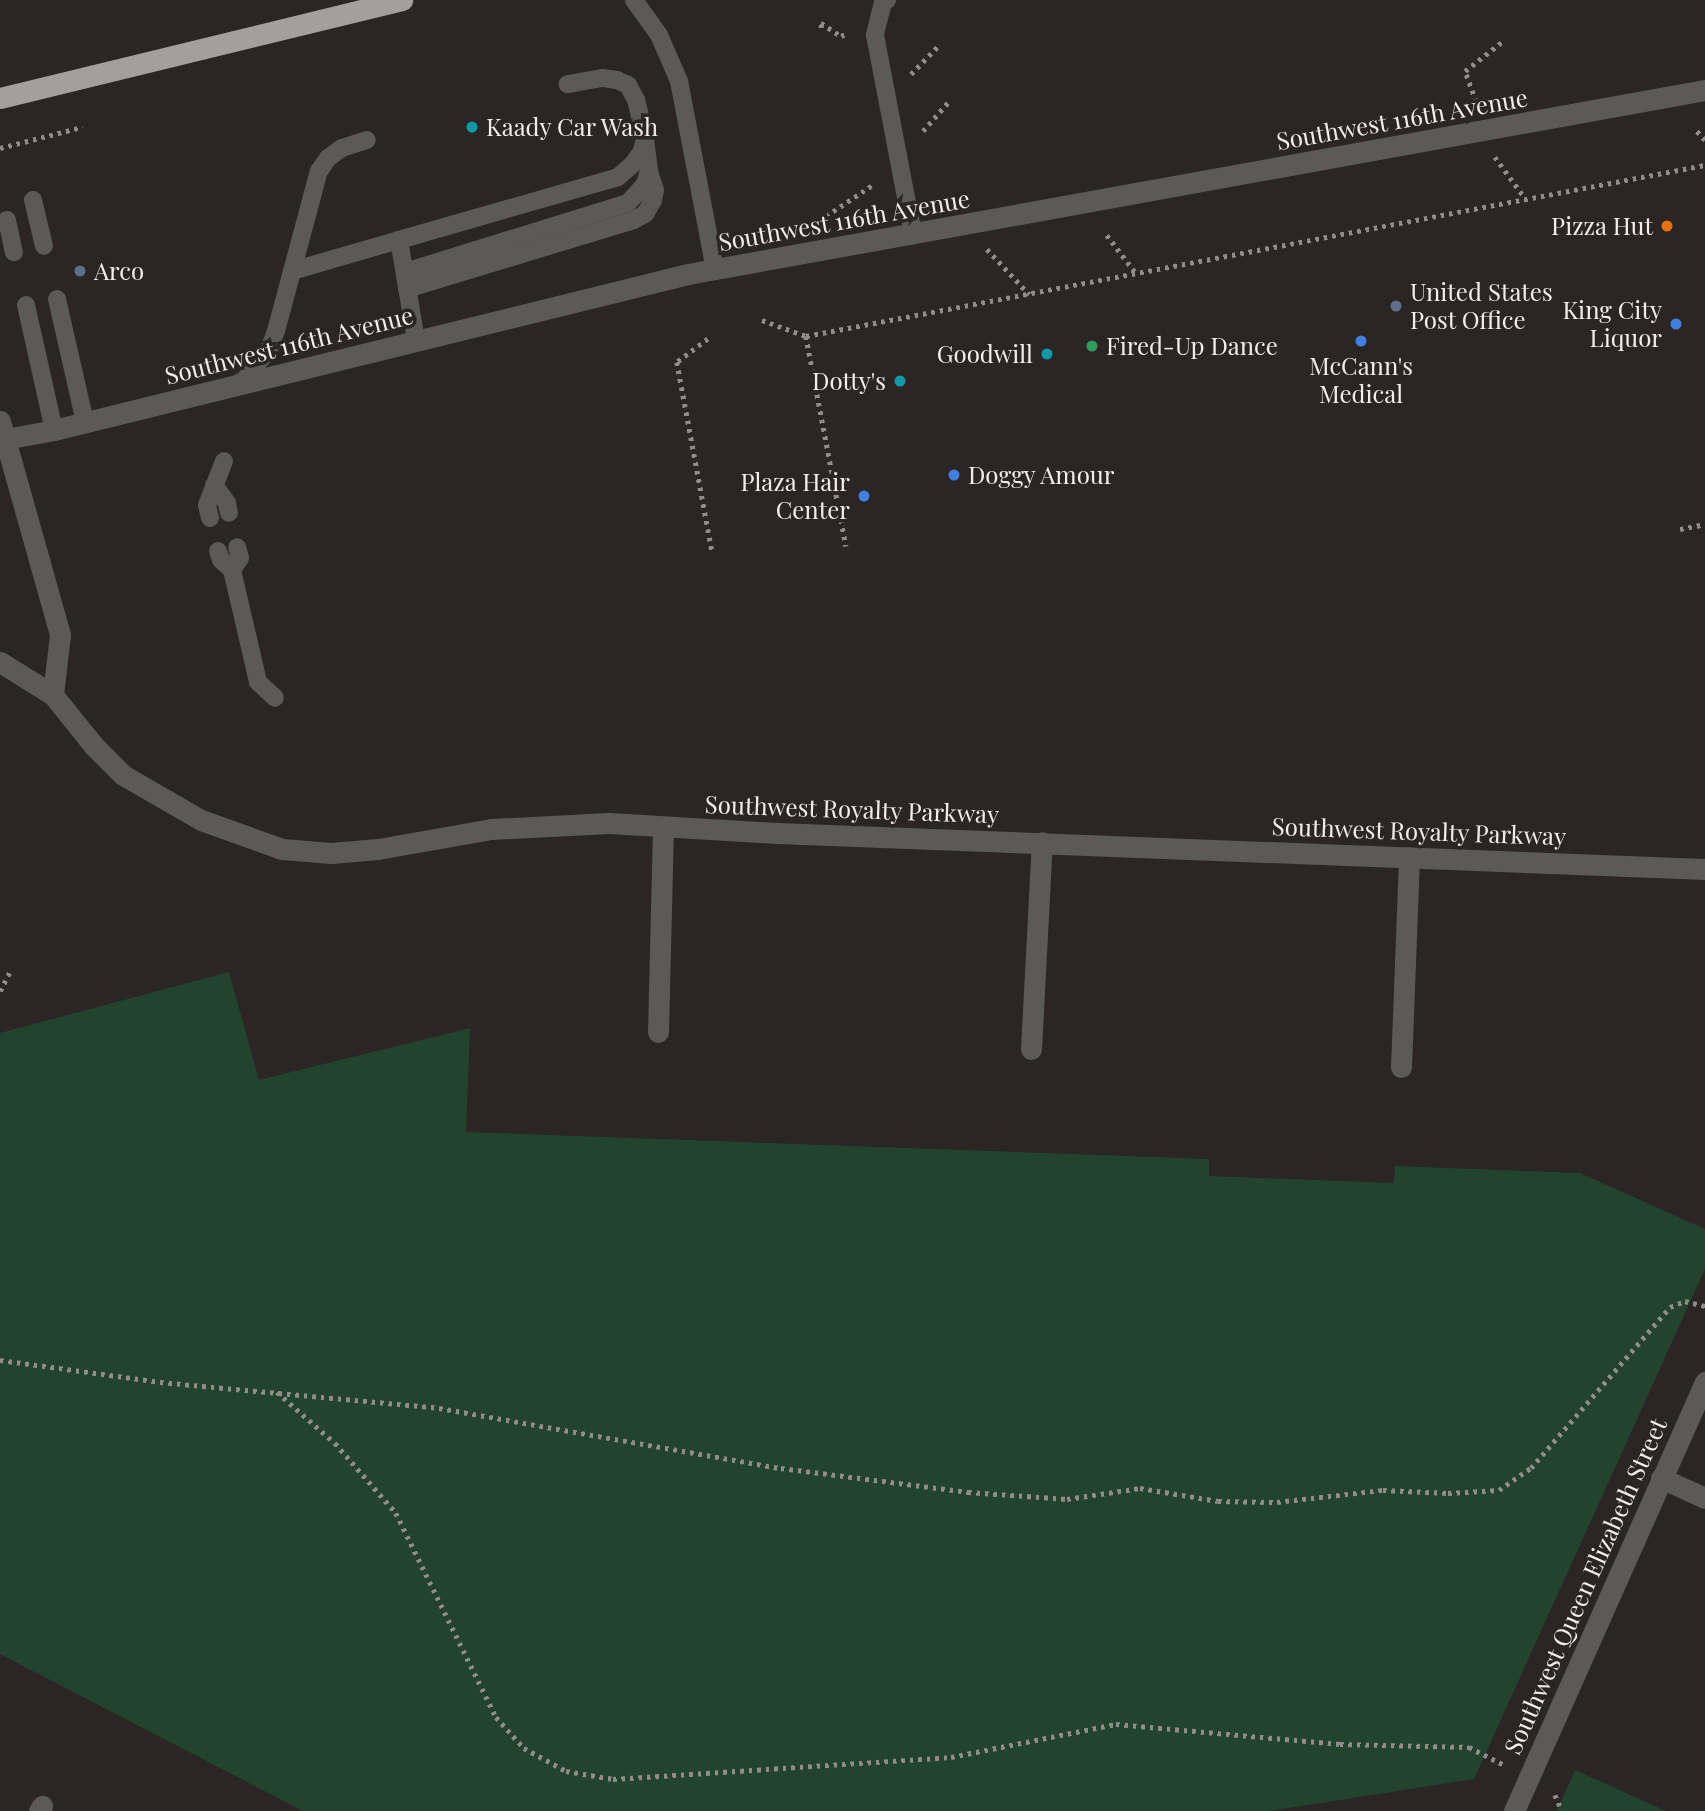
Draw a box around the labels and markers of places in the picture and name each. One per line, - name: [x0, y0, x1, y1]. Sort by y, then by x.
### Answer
- place label: Kaady Car Wash: [486, 113, 660, 141]
- marker: Kaady Car Wash: [464, 119, 480, 135]
- place label: Pizza Hut: [1551, 212, 1653, 240]
- marker: Pizza Hut: [1659, 218, 1675, 234]
- place label: Arco: [94, 257, 144, 285]
- marker: Arco: [72, 263, 88, 279]
- place label: United States Post Office: [1410, 278, 1553, 334]
- place label: King City Liquor: [1562, 296, 1662, 352]
- marker: United States Post Office: [1388, 298, 1404, 314]
- marker: King City Liquor: [1668, 316, 1684, 332]
- place label: Fired-Up Dance: [1106, 332, 1278, 360]
- marker: McCann's Medical: [1353, 333, 1369, 349]
- marker: Fired-Up Dance: [1084, 338, 1100, 354]
- place label: Goodwill: [937, 340, 1033, 368]
- marker: Goodwill: [1039, 346, 1055, 362]
- place label: McCann's Medical: [1309, 352, 1413, 408]
- place label: Dotty's: [812, 367, 886, 395]
- marker: Dotty's: [892, 373, 908, 389]
- place label: Doggy Amour: [968, 461, 1116, 489]
- marker: Doggy Amour: [946, 467, 962, 483]
- place label: Plaza Hair Center: [740, 468, 850, 524]
- marker: Plaza Hair Center: [856, 488, 872, 504]

